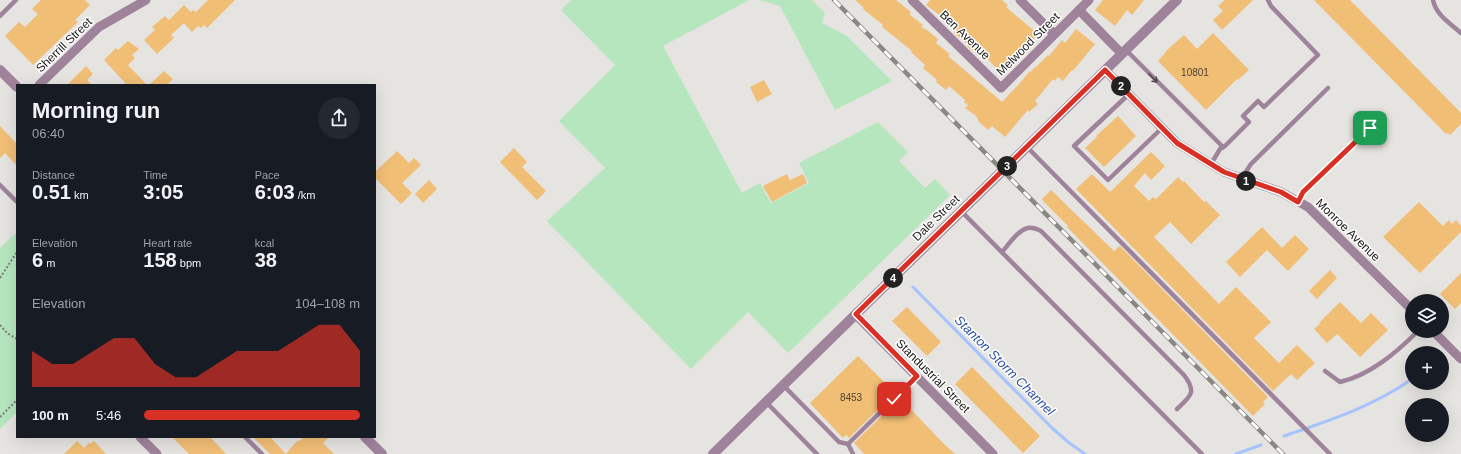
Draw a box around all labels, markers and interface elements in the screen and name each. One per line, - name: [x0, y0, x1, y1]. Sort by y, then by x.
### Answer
- street label: Ben Avenue: [937, 8, 993, 63]
- street label: Melwood Street: [994, 9, 1063, 78]
- street label: Sherrill Street: [33, 14, 95, 75]
- house number: 10801: [1181, 67, 1209, 78]
- one-way arrow: [1148, 73, 1158, 83]
- pin: 2: [1111, 76, 1131, 96]
- text: 2: [1118, 80, 1124, 92]
- button: share: [318, 97, 360, 139]
- text: Morning run: [32, 98, 160, 123]
- pin: [1353, 111, 1387, 145]
- icon: arrive: [1359, 117, 1381, 139]
- text: 06:40: [32, 126, 65, 141]
- pin: 3: [997, 156, 1017, 176]
- text: 3: [1004, 160, 1010, 172]
- text: Distance: [32, 169, 75, 181]
- text: Time: [143, 169, 167, 181]
- text: Pace: [255, 169, 280, 181]
- pin: 1: [1236, 171, 1256, 191]
- text: 1: [1243, 175, 1249, 187]
- text: 0.51: [32, 181, 71, 203]
- text: 3:05: [143, 181, 183, 203]
- text: 6:03: [255, 181, 295, 203]
- text: km: [71, 189, 89, 201]
- text: /km: [295, 189, 315, 201]
- street label: Dale Street: [910, 192, 963, 244]
- street label: Monroe Avenue: [1313, 196, 1383, 264]
- text: Elevation: [32, 237, 77, 249]
- text: Heart rate: [143, 237, 192, 249]
- text: kcal: [255, 237, 274, 249]
- text: 6: [32, 249, 43, 271]
- text: 158: [143, 249, 177, 271]
- text: 38: [255, 249, 277, 271]
- text: m: [43, 257, 55, 269]
- text: bpm: [177, 257, 201, 269]
- pin: 4: [883, 268, 903, 288]
- text: 4: [890, 272, 896, 284]
- map controls: [1405, 294, 1449, 442]
- button: layers: [1405, 294, 1449, 338]
- text: Elevation: [32, 296, 85, 311]
- text: 104–108 m: [295, 296, 360, 311]
- water label: Stanton Storm Channel: [952, 312, 1059, 419]
- street label: Standustrial Street: [893, 336, 973, 416]
- button: +: [1405, 346, 1449, 390]
- pin: [877, 382, 911, 416]
- icon: check: [883, 388, 905, 410]
- house number: 8453: [840, 392, 863, 403]
- button: −: [1405, 398, 1449, 442]
- text: 100 m: [32, 408, 69, 423]
- text: 5:46: [96, 408, 121, 423]

